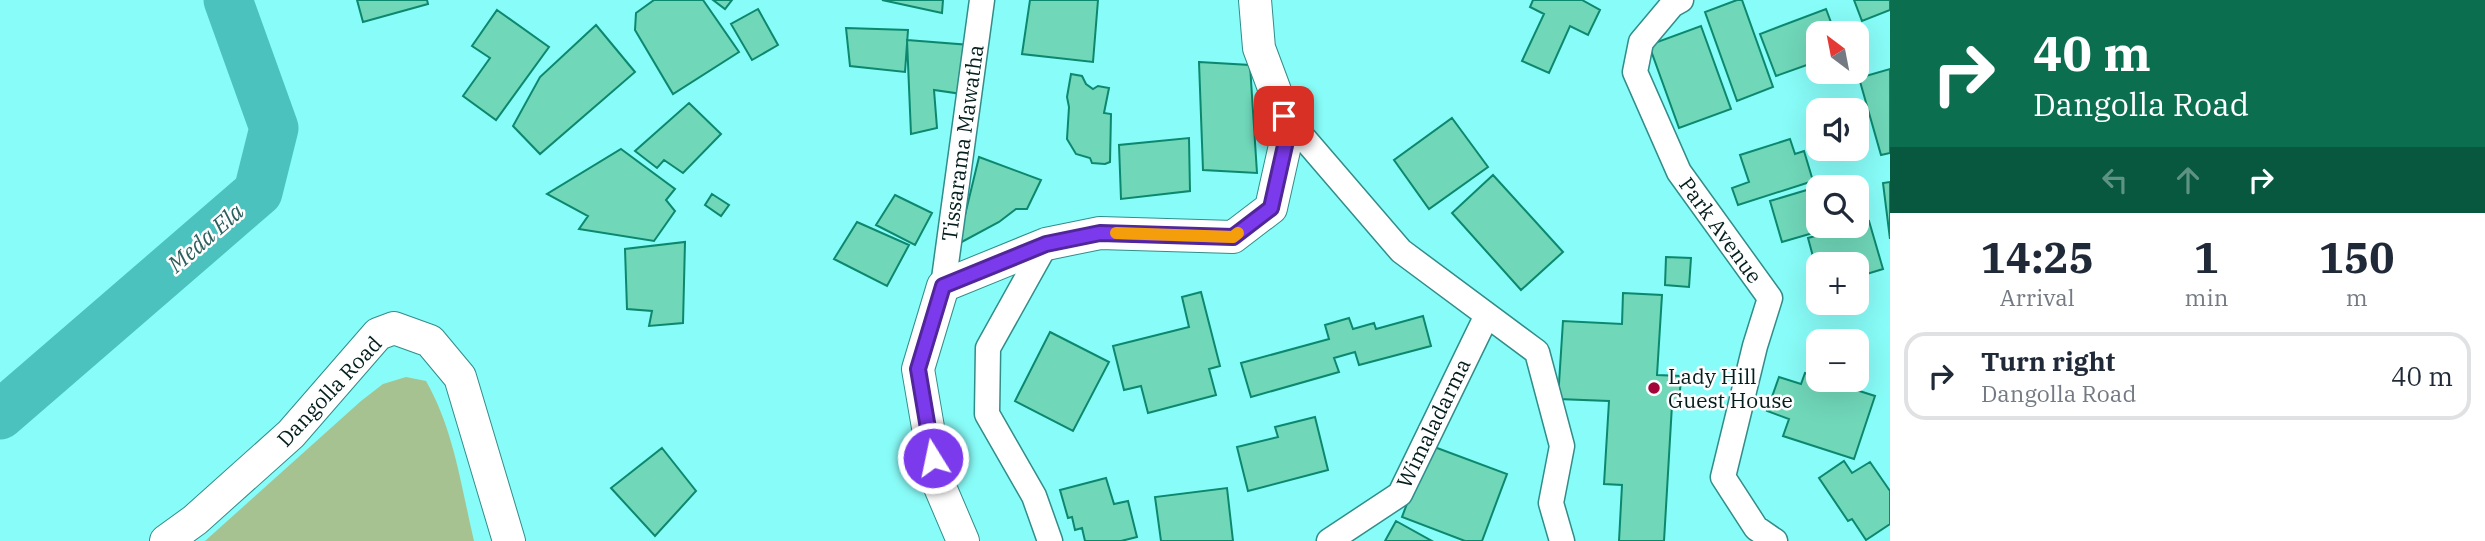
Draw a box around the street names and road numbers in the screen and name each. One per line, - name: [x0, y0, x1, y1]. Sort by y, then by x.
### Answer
- street label: Tissarama Mawatha: [934, 43, 990, 243]
- street label: Park Avenue: [1673, 171, 1769, 289]
- street label: Dangolla Road: [270, 329, 388, 452]
- street label: Wimaladarma: [1390, 354, 1476, 492]

